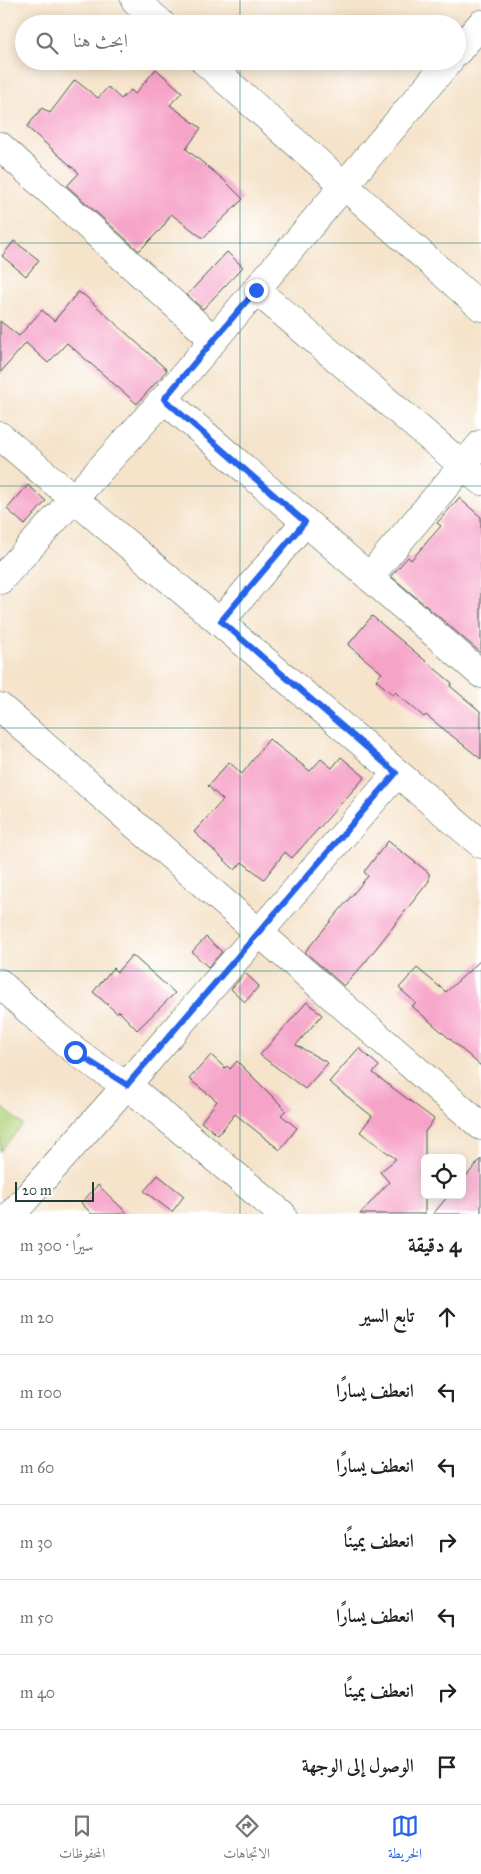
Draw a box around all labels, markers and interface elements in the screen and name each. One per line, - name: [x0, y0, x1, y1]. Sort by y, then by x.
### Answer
- search box: [15, 15, 466, 70]
- icon: search: [33, 29, 61, 57]
- text: ابحث هنا: [73, 29, 128, 52]
- route end: [245, 279, 268, 302]
- route start: [64, 1041, 87, 1064]
- map controls: [421, 1154, 466, 1199]
- button: locate: [421, 1154, 466, 1199]
- scale bar: [15, 1179, 94, 1202]
- text: 20 m: [22, 1182, 52, 1199]
- text: 4 دقيقة: [408, 1232, 461, 1258]
- text: سيرًا · 300 m: [20, 1236, 94, 1255]
- icon: ahead: [433, 1303, 461, 1331]
- text: تابع السير: [360, 1304, 414, 1327]
- text: 20 m: [20, 1308, 54, 1327]
- icon: left: [433, 1378, 461, 1406]
- text: انعطف يسارًا: [336, 1379, 414, 1402]
- text: 100 m: [20, 1383, 62, 1402]
- icon: left: [433, 1453, 461, 1481]
- text: انعطف يسارًا: [336, 1454, 414, 1477]
- text: 60 m: [20, 1458, 54, 1477]
- icon: right: [433, 1528, 461, 1556]
- text: انعطف يمينًا: [344, 1529, 414, 1552]
- text: 30 m: [20, 1533, 53, 1552]
- icon: left: [433, 1603, 461, 1631]
- text: انعطف يسارًا: [336, 1604, 414, 1627]
- text: 50 m: [20, 1608, 54, 1627]
- icon: right: [433, 1678, 461, 1706]
- text: انعطف يمينًا: [344, 1679, 414, 1702]
- text: 40 m: [20, 1683, 55, 1702]
- icon: arrive: [433, 1753, 461, 1781]
- text: الوصول إلى الوجهة: [302, 1754, 414, 1777]
- tab: المحفوظات: [59, 1812, 105, 1867]
- tab: الاتجاهات: [223, 1812, 270, 1867]
- tab: الخريطة: [388, 1812, 422, 1867]

